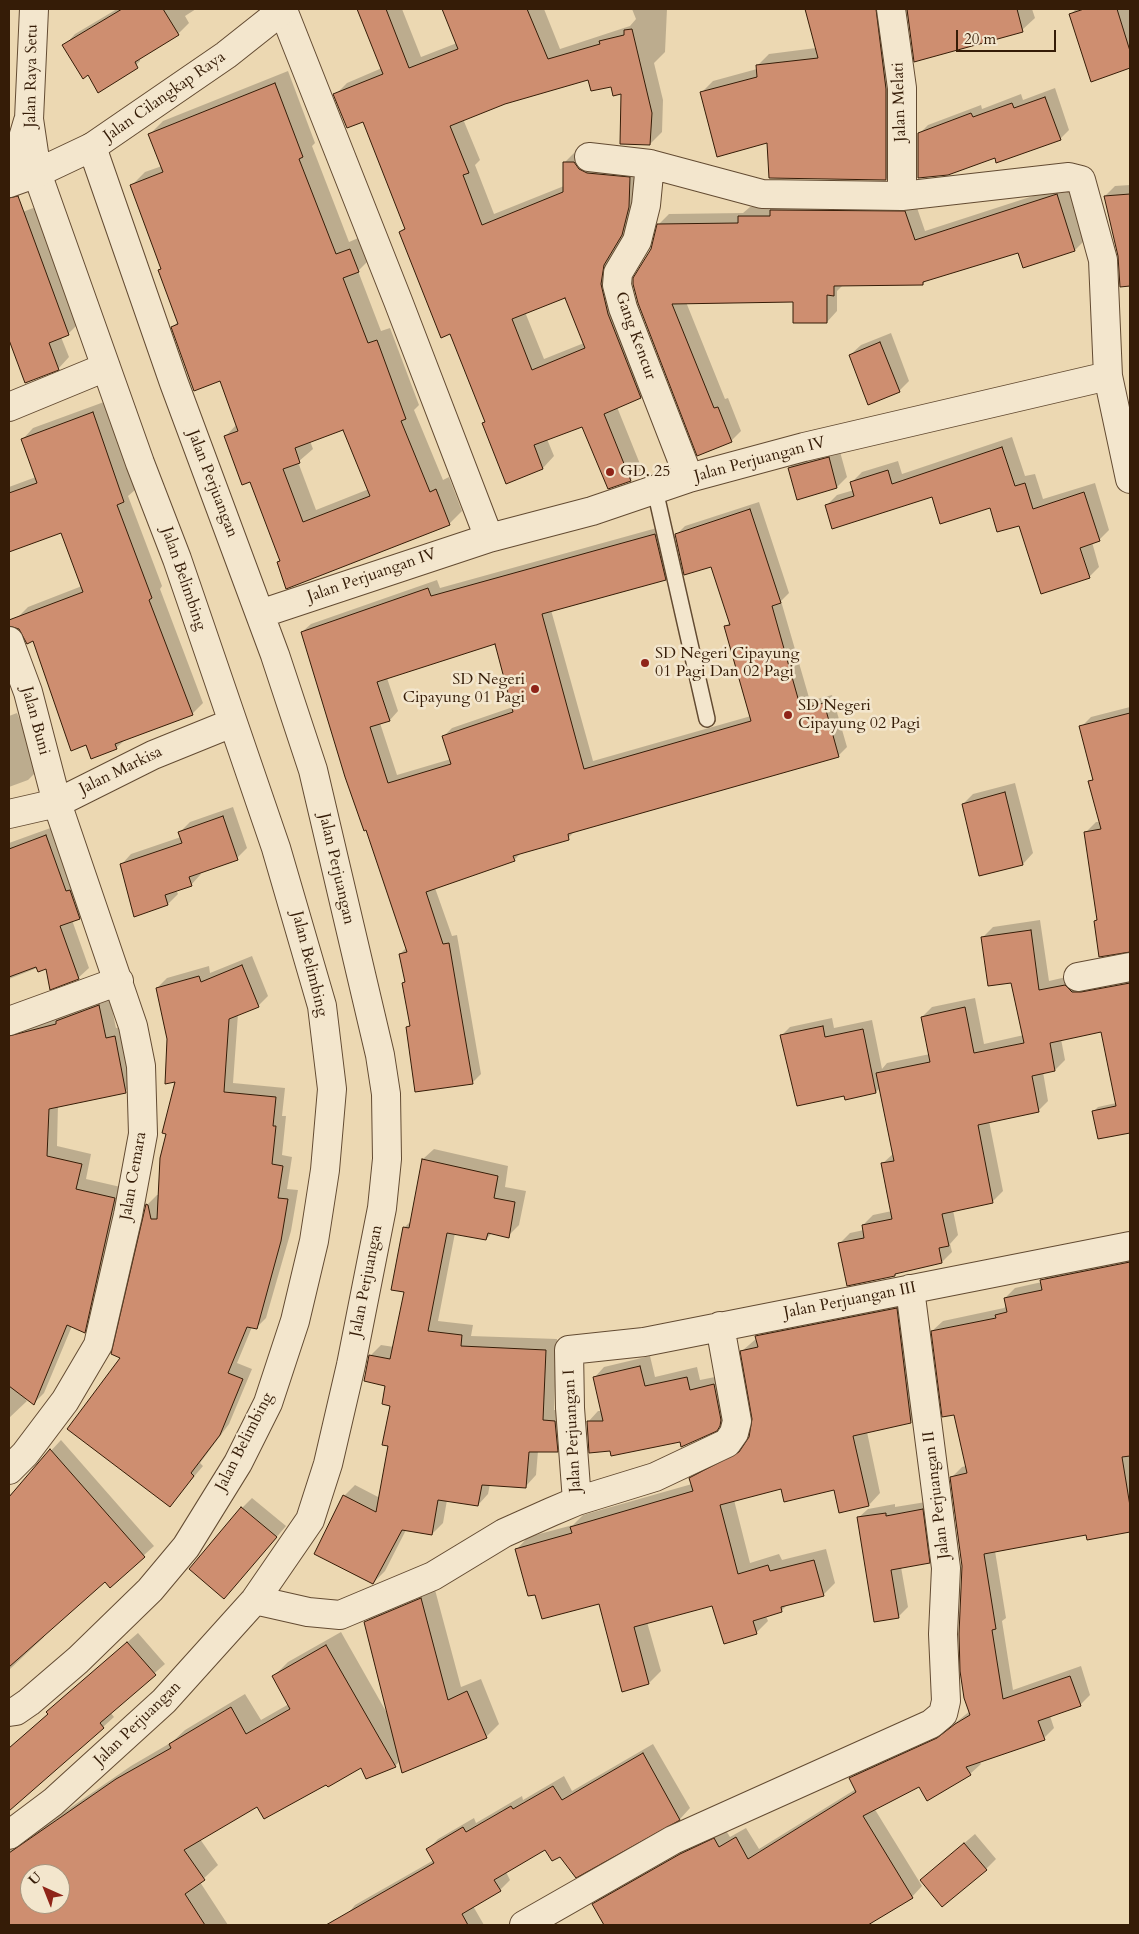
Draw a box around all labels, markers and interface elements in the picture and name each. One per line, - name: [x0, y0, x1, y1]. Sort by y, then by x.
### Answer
- scale bar: [959, 20, 1059, 52]
- street label: Jalan Raya Setu: [21, 24, 43, 128]
- text: 20 m: [964, 29, 996, 49]
- street label: Jalan Cilangkap Raya: [100, 48, 230, 146]
- street label: Jalan Melati: [889, 62, 911, 142]
- street label: Gang Kencur: [610, 289, 660, 383]
- street label: Jalan Perjuangan: [183, 428, 241, 540]
- street label: Jalan Perjuangan IV: [692, 433, 828, 487]
- place label: GD. 25: [620, 462, 670, 482]
- marker: GD. 25: [604, 466, 616, 478]
- street label: Jalan Belimbing: [156, 525, 210, 633]
- street label: Jalan Perjuangan IV: [305, 545, 439, 607]
- place label: SD Negeri Cipayung 01 Pagi Dan 02 Pagi: [655, 644, 800, 682]
- marker: SD Negeri Cipayung 01 Pagi Dan 02 Pagi: [639, 657, 651, 669]
- place label: SD Negeri Cipayung 01 Pagi: [403, 670, 525, 708]
- marker: SD Negeri Cipayung 01 Pagi: [529, 683, 541, 695]
- street label: Jalan Buni: [17, 685, 53, 757]
- place label: SD Negeri Cipayung 02 Pagi: [798, 696, 920, 734]
- marker: SD Negeri Cipayung 02 Pagi: [782, 709, 794, 721]
- street label: Jalan Markisa: [76, 743, 166, 799]
- street label: Jalan Perjuangan: [314, 812, 358, 926]
- street label: Jalan Belimbing: [287, 909, 331, 1019]
- street label: Jalan Cemara: [117, 1130, 151, 1222]
- street label: Jalan Perjuangan: [347, 1223, 387, 1339]
- street label: Jalan Perjuangan III: [782, 1279, 918, 1323]
- street label: Jalan Perjuangan I: [560, 1369, 586, 1493]
- street label: Jalan Belimbing: [212, 1389, 278, 1495]
- street label: Jalan Perjuangan II: [920, 1430, 954, 1560]
- street label: Jalan Perjuangan: [90, 1678, 186, 1770]
- north arrow: [20, 1864, 70, 1914]
- text: U: [24, 1868, 46, 1889]

